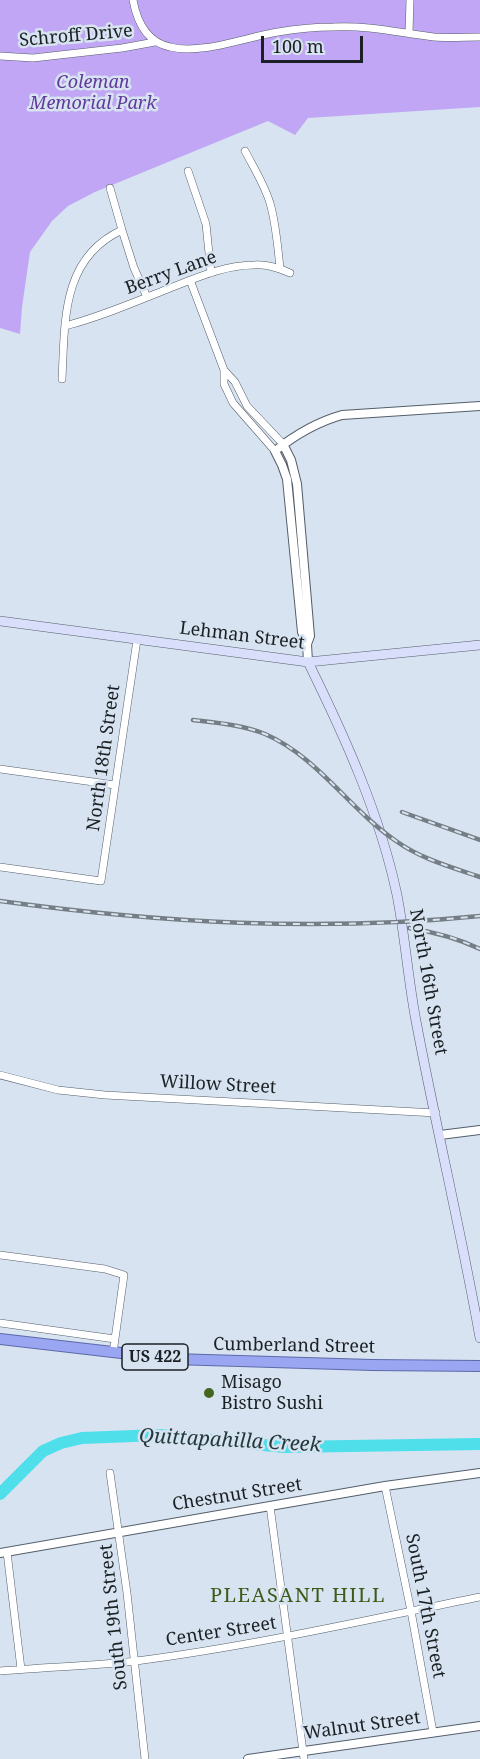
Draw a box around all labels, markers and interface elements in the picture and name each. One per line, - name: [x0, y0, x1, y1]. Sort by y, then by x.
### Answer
- street label: Schroff Drive: [18, 20, 134, 52]
- scale bar: [264, 24, 366, 62]
- text: 100 m: [272, 34, 324, 58]
- park label: Coleman Memorial Park: [30, 72, 156, 115]
- street label: Berry Lane: [122, 246, 220, 300]
- street label: Lehman Street: [178, 618, 306, 654]
- street label: North 18th Street: [83, 683, 125, 833]
- street label: North 16th Street: [405, 907, 451, 1057]
- street label: Willow Street: [159, 1071, 277, 1099]
- street label: Cumberland Street: [213, 1334, 375, 1358]
- road number: US 422: [122, 1344, 188, 1370]
- place label: Misago Bistro Sushi: [221, 1372, 323, 1414]
- marker: Misago Bistro Sushi: [202, 1386, 216, 1400]
- water label: Quittapahilla Creek: [139, 1424, 321, 1458]
- street label: Chestnut Street: [171, 1474, 303, 1516]
- street label: South 17th Street: [400, 1532, 450, 1680]
- street label: South 19th Street: [96, 1543, 132, 1691]
- district label: PLEASANT HILL: [210, 1584, 386, 1608]
- street label: Center Street: [164, 1613, 278, 1651]
- street label: Walnut Street: [302, 1707, 422, 1745]

